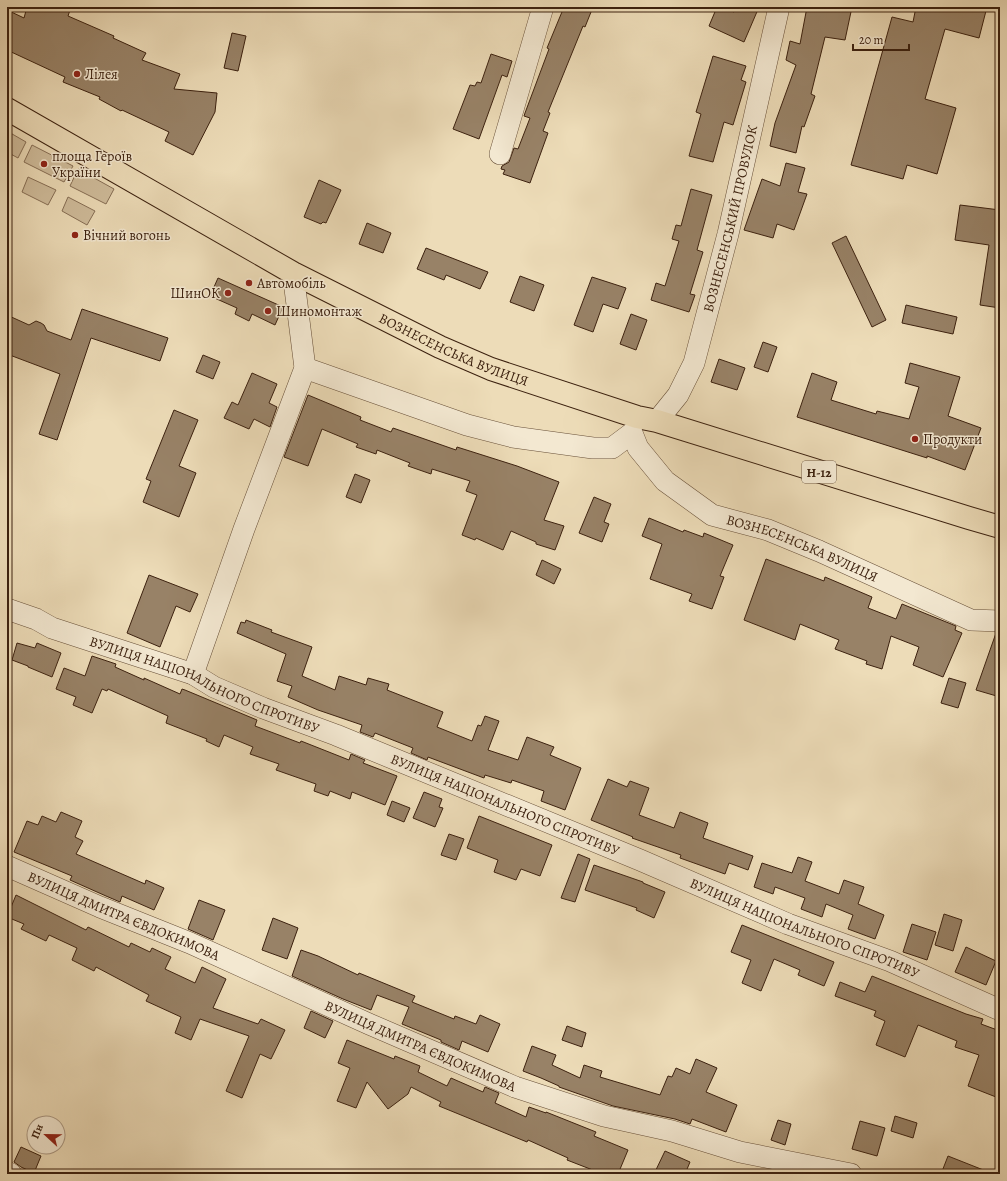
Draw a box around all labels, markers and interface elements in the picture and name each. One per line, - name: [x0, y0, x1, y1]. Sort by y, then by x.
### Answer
- scale bar: [853, 26, 909, 52]
- text: 20 m: [859, 32, 883, 48]
- place label: Лілея: [85, 65, 118, 84]
- marker: Лілея: [72, 69, 82, 79]
- street label: ВОЗНЕСЕНСЬКИЙ ПРОВУЛОК: [698, 123, 762, 314]
- place label: площа Героїв України: [52, 147, 132, 182]
- marker: площа Героїв України: [39, 159, 49, 169]
- place label: Вічний вогонь: [83, 226, 170, 245]
- marker: Вічний вогонь: [70, 230, 80, 240]
- place label: Автомобіль: [256, 274, 326, 293]
- marker: Автомобіль: [244, 278, 254, 288]
- place label: ШинОК: [170, 284, 220, 303]
- marker: ШинОК: [223, 288, 233, 298]
- place label: Шиномонтаж: [276, 302, 362, 321]
- marker: Шиномонтаж: [263, 306, 273, 316]
- street label: ВОЗНЕСЕНСЬКА ВУЛИЦЯ: [376, 308, 531, 390]
- place label: Продукти: [923, 430, 982, 449]
- marker: Продукти: [910, 434, 920, 444]
- road number: Н-12: [802, 461, 836, 483]
- street label: ВОЗНЕСЕНСЬКА ВУЛИЦЯ: [724, 510, 881, 586]
- street label: ВУЛИЦЯ НАЦІОНАЛЬНОГО СПРОТИВУ: [87, 631, 322, 738]
- street label: ВУЛИЦЯ НАЦІОНАЛЬНОГО СПРОТИВУ: [388, 749, 622, 860]
- street label: ВУЛИЦЯ ДМИТРА ЄВДОКИМОВА: [25, 867, 224, 965]
- street label: ВУЛИЦЯ НАЦІОНАЛЬНОГО СПРОТИВУ: [687, 873, 922, 982]
- street label: ВУЛИЦЯ ДМИТРА ЄВДОКИМОВА: [322, 996, 520, 1096]
- north arrow: [26, 1115, 66, 1155]
- text: Пн: [28, 1121, 47, 1141]

